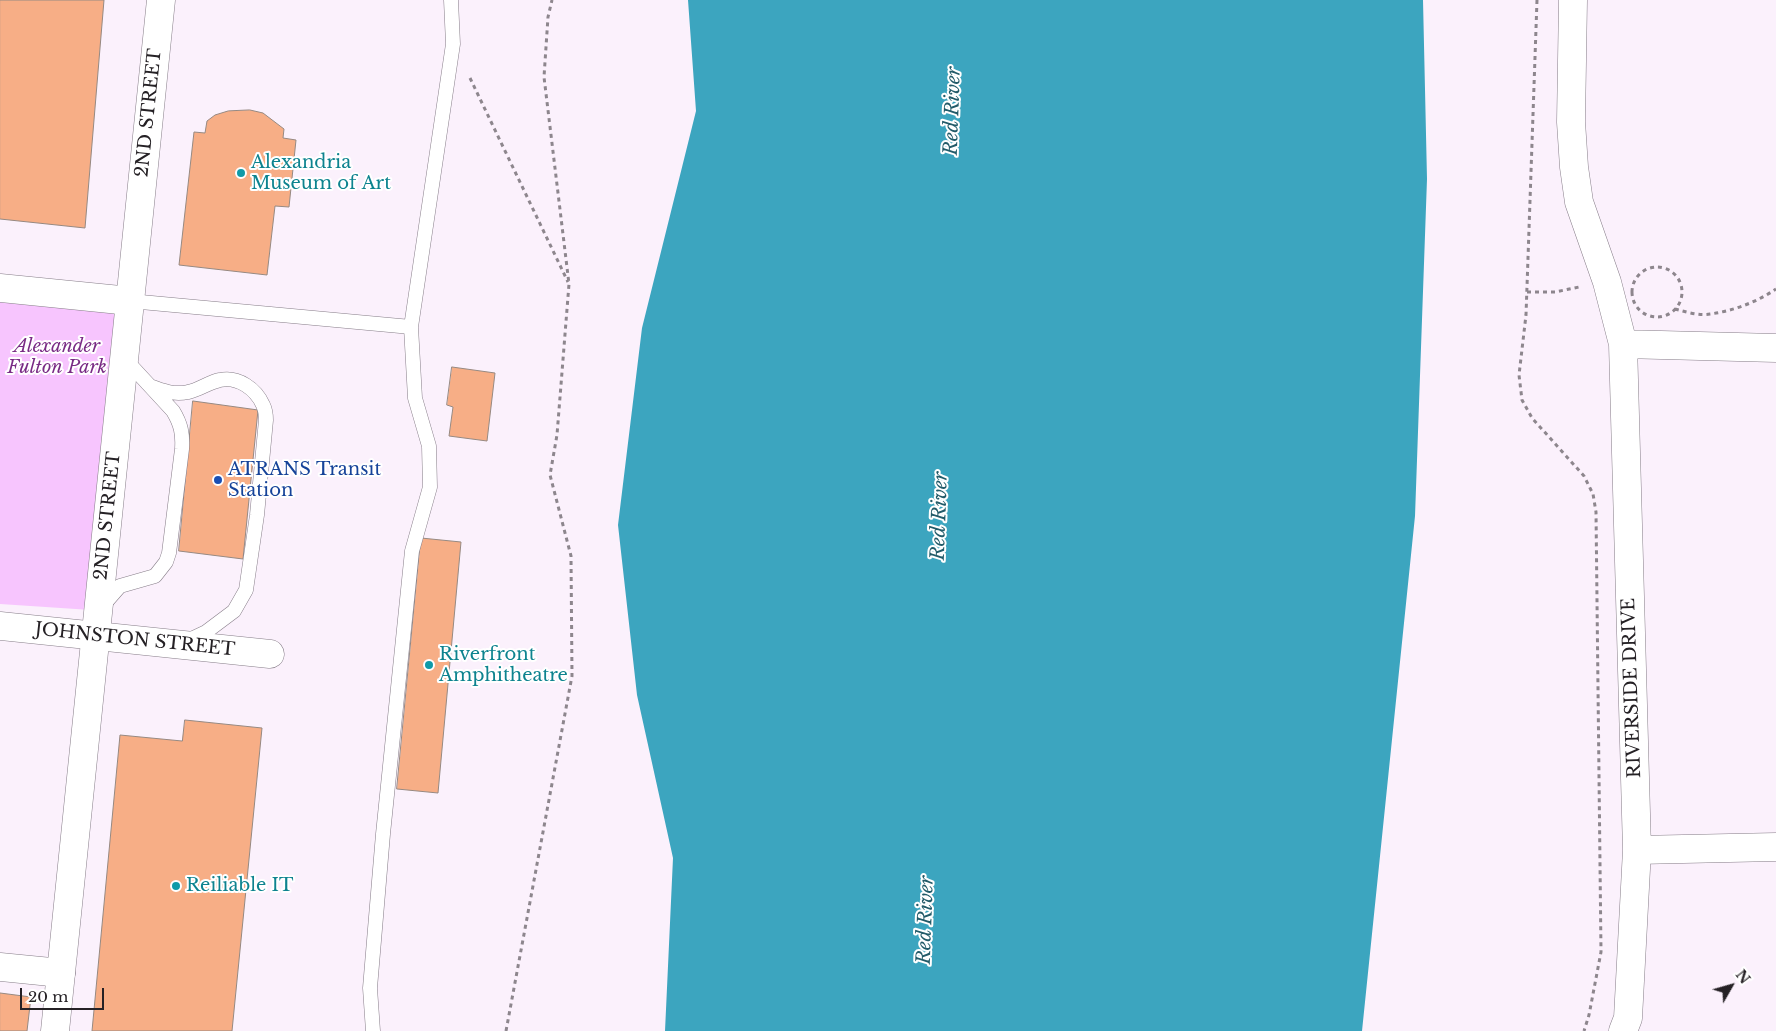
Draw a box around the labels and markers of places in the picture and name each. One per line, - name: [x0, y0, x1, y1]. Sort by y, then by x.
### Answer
- place label: Alexandria Museum of Art: [251, 152, 391, 194]
- marker: Alexandria Museum of Art: [235, 167, 247, 179]
- place label: ATRANS Transit Station: [228, 459, 381, 502]
- marker: ATRANS Transit Station: [212, 474, 224, 486]
- place label: Riverfront Amphitheatre: [439, 644, 568, 686]
- marker: Riverfront Amphitheatre: [423, 659, 435, 671]
- place label: Reiliable IT: [186, 875, 293, 897]
- marker: Reiliable IT: [170, 880, 182, 892]

